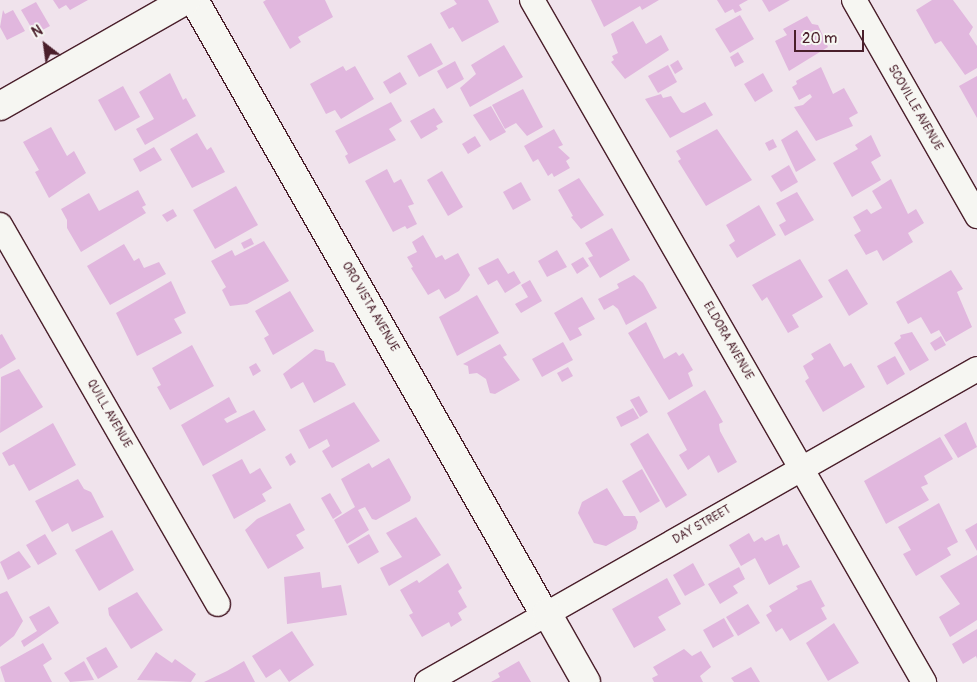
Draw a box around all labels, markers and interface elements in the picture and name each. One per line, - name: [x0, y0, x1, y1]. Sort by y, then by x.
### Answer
- north arrow: [20, 20, 70, 70]
- scale bar: [797, 20, 867, 52]
- text: N: [29, 22, 46, 41]
- text: 20 m: [802, 29, 837, 48]
- street label: SCOVILLE AVENUE: [885, 63, 945, 153]
- street label: ORO VISTA AVENUE: [338, 260, 402, 354]
- street label: ELDORA AVENUE: [700, 299, 756, 383]
- street label: QUILL AVENUE: [84, 377, 134, 451]
- street label: DAY STREET: [670, 503, 734, 547]

